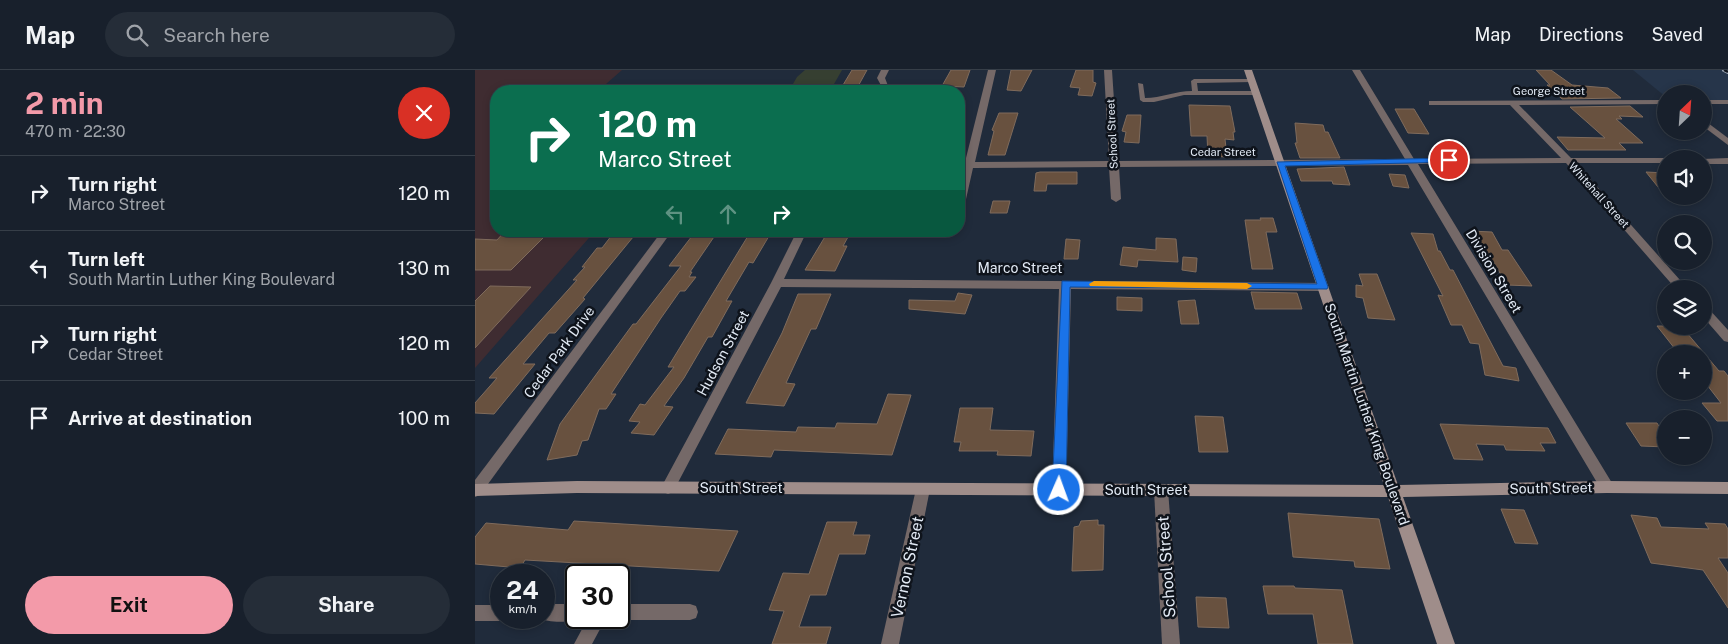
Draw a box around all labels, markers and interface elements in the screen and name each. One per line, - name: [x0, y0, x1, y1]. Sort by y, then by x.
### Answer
- search box: [105, 12, 455, 57]
- text: Map: [25, 21, 75, 49]
- icon: search: [123, 21, 151, 49]
- text: Search here: [163, 24, 270, 46]
- text: Map: [1474, 24, 1511, 45]
- text: Directions: [1539, 24, 1624, 45]
- text: Saved: [1652, 24, 1703, 45]
- text: 2 min: [25, 85, 104, 121]
- street label: George Street: [1513, 85, 1585, 97]
- north arrow: [1657, 85, 1713, 140]
- map controls: [1657, 85, 1712, 465]
- button: close: [398, 87, 450, 139]
- street label: School Street: [1104, 99, 1120, 169]
- text: 120 m: [598, 104, 697, 145]
- icon: right: [515, 105, 580, 170]
- text: 470 m · 22:30: [25, 122, 126, 141]
- pin: [1428, 139, 1470, 181]
- text: Marco Street: [598, 146, 732, 172]
- street label: Cedar Street: [1190, 146, 1256, 158]
- icon: arrive: [1435, 146, 1463, 174]
- button: sound: [1657, 150, 1712, 205]
- street label: Whitehall Street: [1567, 160, 1631, 230]
- text: Turn right: [68, 173, 157, 195]
- icon: right: [25, 179, 53, 207]
- text: 120 m: [398, 182, 450, 204]
- text: Marco Street: [68, 195, 165, 214]
- icon: left: [661, 200, 689, 228]
- icon: ahead: [714, 200, 742, 228]
- icon: right: [767, 200, 795, 228]
- button: search: [1657, 215, 1712, 270]
- street label: Division Street: [1463, 226, 1525, 316]
- text: Turn left: [68, 248, 145, 270]
- icon: left: [25, 254, 53, 282]
- text: 130 m: [398, 257, 450, 279]
- street label: Marco Street: [977, 260, 1063, 276]
- text: South Martin Luther King Boulevard: [68, 270, 335, 289]
- button: layers: [1657, 280, 1712, 335]
- street label: South Martin Luther King Boulevard: [1321, 301, 1413, 527]
- street label: Cedar Park Drive: [520, 303, 598, 401]
- street label: Hudson Street: [694, 307, 752, 399]
- text: Turn right: [68, 323, 157, 345]
- icon: right: [25, 329, 53, 357]
- text: 120 m: [398, 332, 450, 354]
- text: Cedar Street: [68, 345, 163, 364]
- button: +: [1657, 345, 1712, 400]
- icon: arrive: [25, 404, 53, 432]
- text: Arrive at destination: [68, 407, 252, 429]
- text: 100 m: [398, 407, 450, 429]
- button: −: [1657, 410, 1712, 465]
- position arrow: [1032, 463, 1084, 515]
- street label: South Street: [1509, 479, 1593, 497]
- street label: South Street: [699, 480, 783, 496]
- street label: South Street: [1104, 482, 1188, 498]
- street label: Vernon Street: [887, 515, 928, 620]
- street label: School Street: [1153, 515, 1180, 619]
- speed limit sign: 30: [565, 564, 630, 629]
- text: 24: [506, 575, 539, 605]
- button: Exit: [25, 576, 233, 634]
- button: Share: [243, 576, 450, 634]
- text: km/h: [508, 602, 537, 616]

